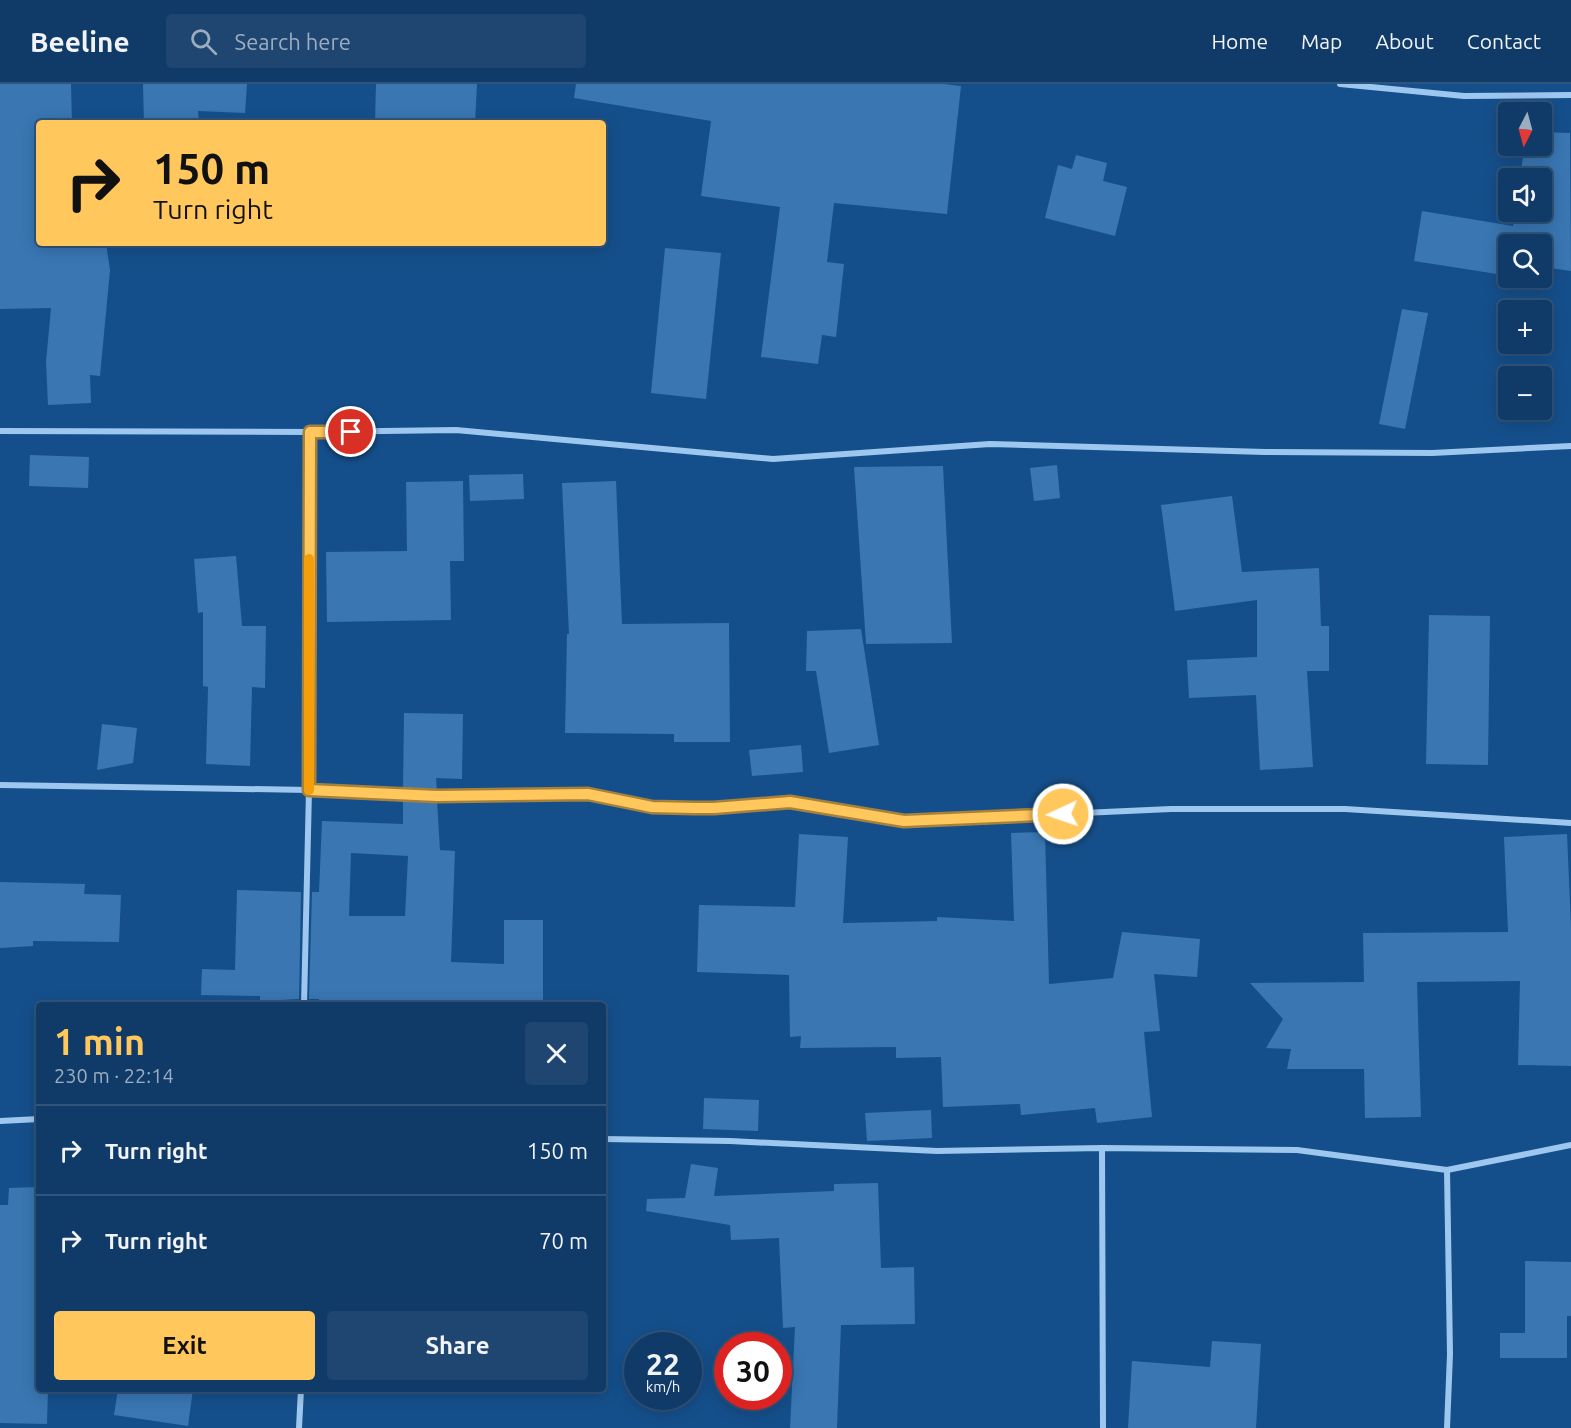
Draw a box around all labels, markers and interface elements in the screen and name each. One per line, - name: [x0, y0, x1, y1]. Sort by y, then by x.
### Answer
- search box: [166, 14, 586, 68]
- icon: search: [187, 25, 220, 58]
- text: Beeline: [30, 26, 130, 57]
- text: Search here: [235, 29, 351, 54]
- text: Home: [1211, 29, 1268, 53]
- text: Map: [1301, 29, 1342, 53]
- text: About: [1375, 29, 1434, 53]
- text: Contact: [1467, 29, 1541, 53]
- north arrow: [1498, 102, 1552, 156]
- map controls: [1498, 102, 1552, 420]
- icon: right: [54, 144, 132, 222]
- text: 150 m: [153, 145, 270, 192]
- button: sound: [1498, 168, 1552, 222]
- text: Turn right: [153, 194, 273, 224]
- button: search: [1498, 234, 1552, 288]
- button: +: [1498, 300, 1552, 354]
- button: −: [1498, 366, 1552, 420]
- pin: [325, 406, 376, 457]
- icon: arrive: [334, 415, 367, 448]
- position arrow: [1031, 782, 1095, 846]
- text: 1 min: [54, 1021, 145, 1062]
- button: close: [525, 1022, 588, 1085]
- text: 230 m · 22:14: [54, 1064, 174, 1087]
- icon: right: [54, 1134, 87, 1167]
- text: Turn right: [105, 1138, 207, 1163]
- text: 150 m: [527, 1138, 588, 1163]
- icon: right: [54, 1224, 87, 1257]
- text: Turn right: [105, 1228, 207, 1253]
- text: 70 m: [539, 1228, 588, 1253]
- button: Exit: [54, 1311, 315, 1380]
- button: Share: [327, 1311, 588, 1380]
- speed limit sign: 30: [714, 1332, 792, 1410]
- text: 22: [646, 1347, 680, 1381]
- text: km/h: [646, 1378, 680, 1395]

